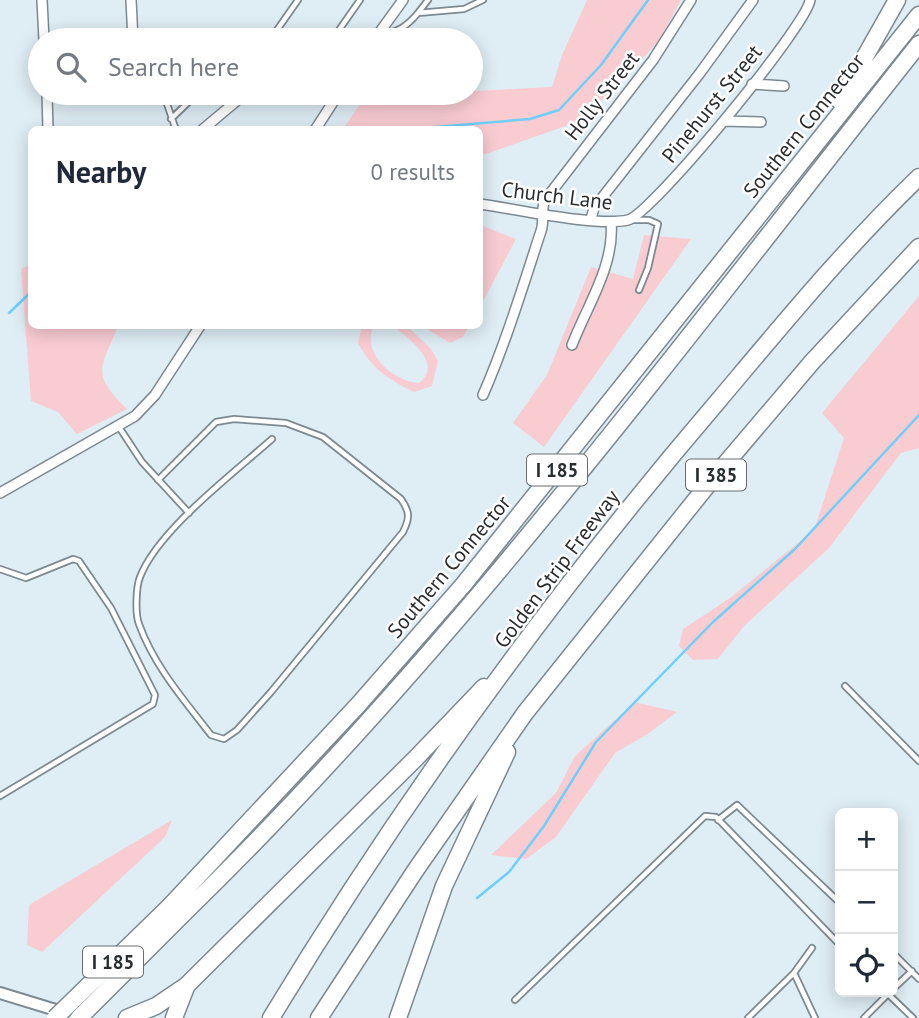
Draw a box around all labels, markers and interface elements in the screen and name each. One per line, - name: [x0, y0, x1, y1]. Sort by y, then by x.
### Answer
- search box: [28, 28, 483, 105]
- street label: Pinehurst Street: [656, 39, 768, 168]
- street label: Holly Street: [558, 46, 645, 146]
- icon: search: [52, 48, 90, 86]
- street label: Southern Connector: [737, 48, 870, 203]
- text: Search here: [108, 50, 239, 83]
- text: Nearby: [56, 152, 146, 191]
- text: 0 results: [371, 157, 455, 186]
- street label: Church Lane: [500, 175, 614, 216]
- road number: I 185: [527, 454, 587, 485]
- road number: I 385: [686, 460, 746, 490]
- street label: Golden Strip Freeway: [488, 484, 625, 653]
- street label: Southern Connector: [381, 490, 516, 644]
- map controls: [835, 808, 898, 997]
- button: +: [835, 808, 898, 871]
- button: −: [835, 871, 898, 934]
- button: locate: [835, 934, 898, 997]
- road number: I 185: [83, 946, 143, 978]

